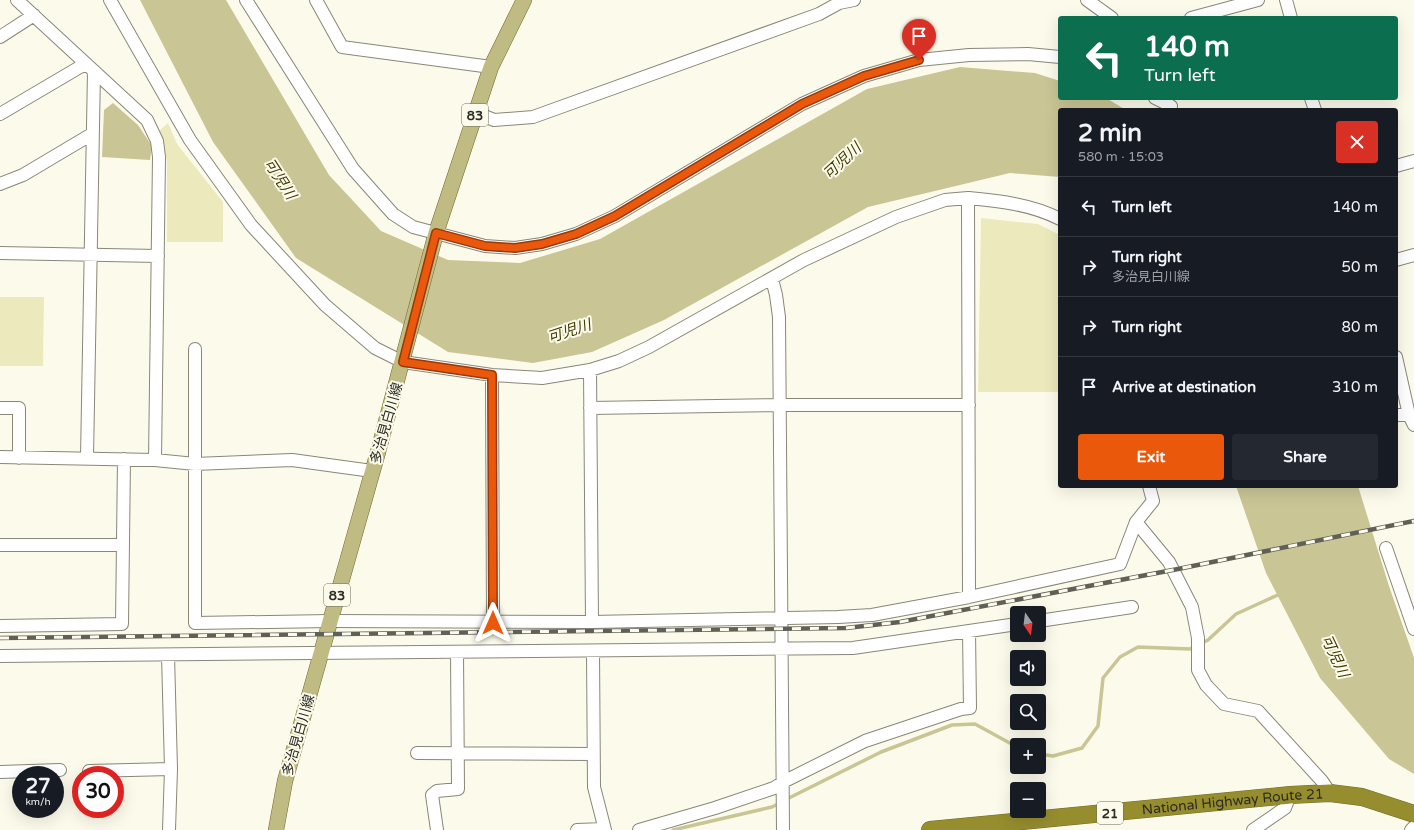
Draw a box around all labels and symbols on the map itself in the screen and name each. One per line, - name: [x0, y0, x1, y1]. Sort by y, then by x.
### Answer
- pin: [902, 19, 936, 60]
- road number: 83: [462, 104, 488, 126]
- water label: 可児川: [819, 138, 866, 183]
- water label: 可児川: [260, 155, 301, 204]
- water label: 可児川: [545, 315, 595, 347]
- street label: 多治見白川線: [367, 380, 406, 466]
- road number: 83: [324, 584, 350, 606]
- position arrow: [472, 602, 514, 644]
- north arrow: [1010, 606, 1046, 642]
- water label: 可児川: [1317, 632, 1354, 682]
- street label: 多治見白川線: [279, 692, 318, 778]
- speed limit sign: 30: [72, 766, 124, 818]
- street label: National Highway Route 21: [1141, 785, 1324, 818]
- road number: 21: [1097, 802, 1123, 824]

